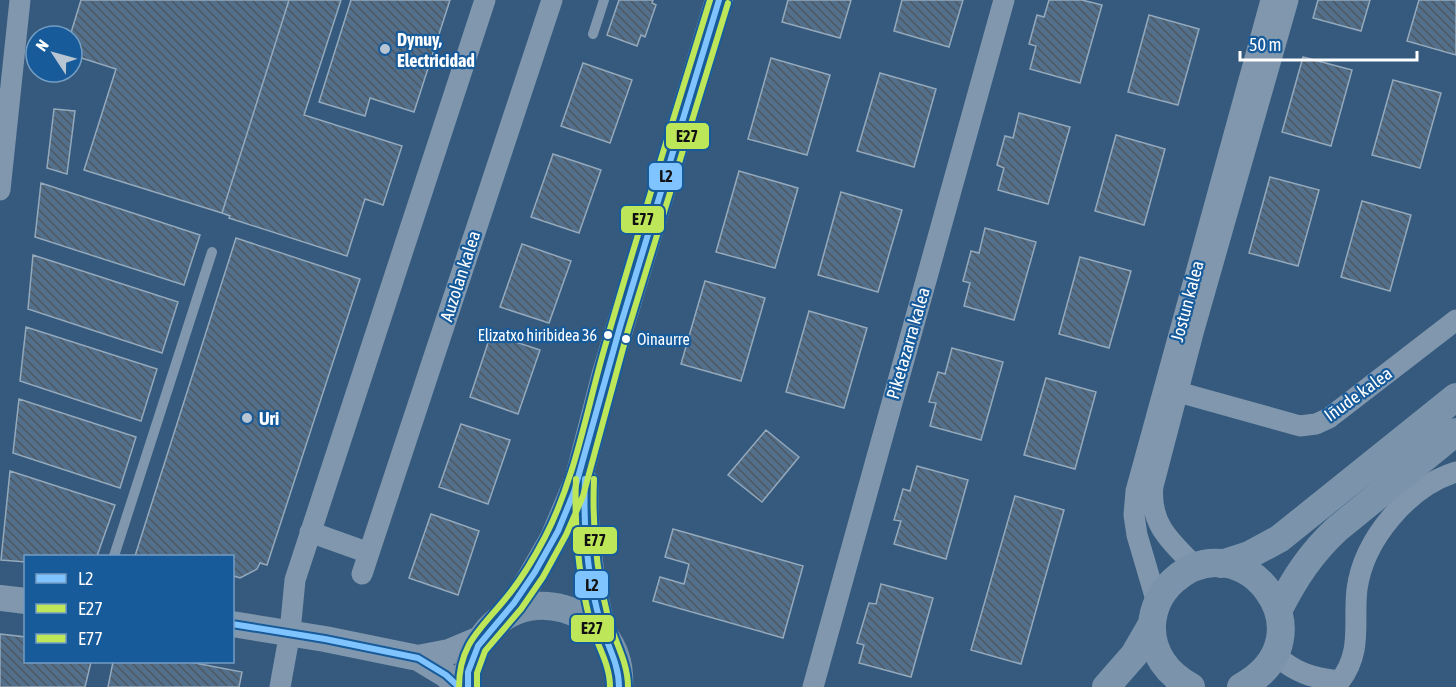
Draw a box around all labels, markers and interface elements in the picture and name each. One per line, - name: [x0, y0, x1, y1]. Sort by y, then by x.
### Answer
- north arrow: [24, 24, 84, 84]
- scale bar: [1240, 24, 1417, 62]
- place label: Dynuy, Electricidad: [397, 29, 475, 71]
- text: 50 m: [1249, 34, 1281, 55]
- text: N: [32, 36, 52, 54]
- marker: Dynuy, Electricidad: [378, 42, 392, 56]
- line badge: E27: [665, 122, 710, 150]
- text: E27: [676, 127, 698, 145]
- line badge: L2: [648, 162, 683, 191]
- text: L2: [659, 167, 673, 185]
- line badge: E77: [620, 205, 665, 234]
- text: E77: [632, 210, 654, 228]
- street label: Auzolan kalea: [435, 228, 485, 324]
- street label: Jostun kalea: [1166, 258, 1208, 344]
- street label: Piketazarra kalea: [882, 285, 934, 401]
- place label: Elizatxo hiribidea 36: [478, 326, 597, 344]
- marker: Elizatxo hiribidea 36: [602, 329, 614, 341]
- place label: Oinaurre: [637, 330, 690, 348]
- marker: Oinaurre: [620, 333, 632, 345]
- street label: Iñude kalea: [1320, 362, 1396, 426]
- place label: Uri: [259, 408, 279, 429]
- marker: Uri: [240, 411, 254, 425]
- line badge: E77: [572, 526, 618, 555]
- text: E77: [584, 531, 606, 549]
- legend: [24, 555, 234, 663]
- text: L2: [78, 568, 93, 589]
- line badge: L2: [574, 570, 609, 599]
- text: L2: [585, 576, 599, 594]
- text: E27: [78, 598, 103, 619]
- line badge: E27: [570, 614, 615, 643]
- text: E27: [581, 619, 603, 637]
- text: E77: [78, 628, 103, 649]

